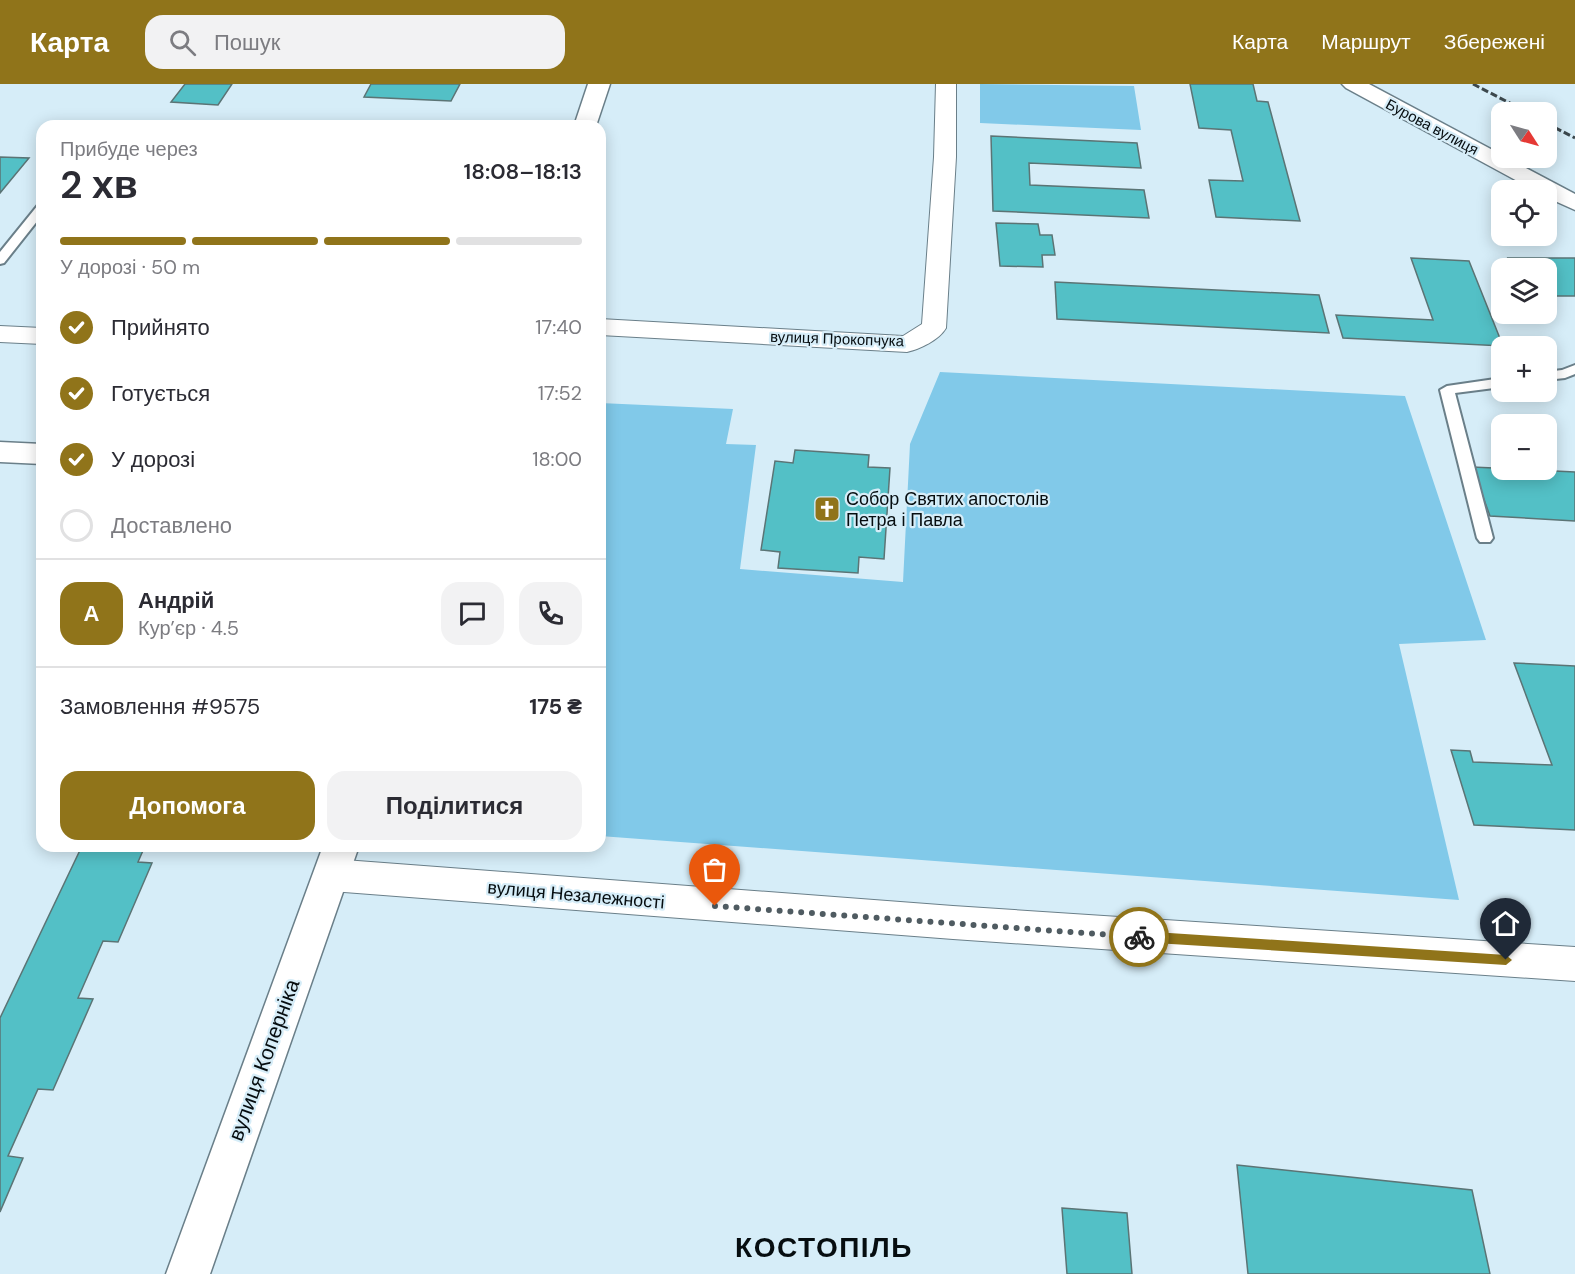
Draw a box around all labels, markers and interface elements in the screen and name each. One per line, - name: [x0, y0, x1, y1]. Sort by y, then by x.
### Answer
- search box: [145, 15, 565, 69]
- text: Карта: [30, 24, 109, 61]
- icon: search: [166, 26, 199, 59]
- text: Пошук: [214, 28, 280, 57]
- text: Карта: [1232, 28, 1288, 56]
- text: Маршрут: [1321, 28, 1411, 56]
- text: Збережені: [1444, 28, 1545, 56]
- street label: Бурова вулиця: [1382, 94, 1482, 160]
- north arrow: [1491, 102, 1557, 168]
- map controls: [1491, 102, 1557, 480]
- text: Прибуде через: [60, 136, 198, 162]
- text: 18:08–18:13: [464, 157, 582, 186]
- text: 2 хв: [60, 159, 138, 210]
- button: locate: [1491, 180, 1557, 246]
- text: У дорозі · 50 m: [60, 254, 200, 280]
- button: layers: [1491, 258, 1557, 324]
- icon: check: [60, 311, 93, 344]
- text: Прийнято: [111, 313, 210, 342]
- text: 17:40: [535, 314, 582, 340]
- street label: вулиця Прокопчука: [770, 327, 905, 351]
- button: +: [1491, 336, 1557, 402]
- icon: check: [60, 377, 93, 410]
- text: Готується: [111, 379, 210, 408]
- text: 17:52: [538, 380, 582, 406]
- button: −: [1491, 414, 1557, 480]
- icon: check: [60, 443, 93, 476]
- text: У дорозі: [111, 445, 195, 474]
- text: 18:00: [532, 446, 582, 472]
- place label: Собор Святих апостолів Петра і Павла: [846, 487, 1049, 532]
- church icon: Собор Святих апостолів Петра і Павла: [812, 494, 842, 524]
- text: Доставлено: [111, 511, 232, 540]
- button: chat: [441, 582, 504, 645]
- button: phone: [519, 582, 582, 645]
- text: Андрій: [138, 586, 214, 615]
- text: А: [84, 599, 99, 628]
- text: Кур’єр · 4.5: [138, 615, 239, 641]
- text: Замовлення #9575: [60, 692, 260, 721]
- text: 175 ₴: [529, 692, 582, 721]
- button: Допомога: [60, 771, 315, 840]
- button: Поділитися: [327, 771, 582, 840]
- pin: [689, 844, 740, 906]
- icon: bag: [698, 853, 731, 886]
- street label: вулиця Незалежності: [486, 875, 666, 915]
- pin: [1480, 898, 1531, 960]
- courier: [1109, 907, 1169, 967]
- icon: home: [1489, 907, 1522, 940]
- icon: bike: [1123, 921, 1156, 954]
- street label: вулиця Коперніка: [222, 975, 306, 1145]
- district label: КОСТОПІЛЬ: [735, 1229, 913, 1266]

